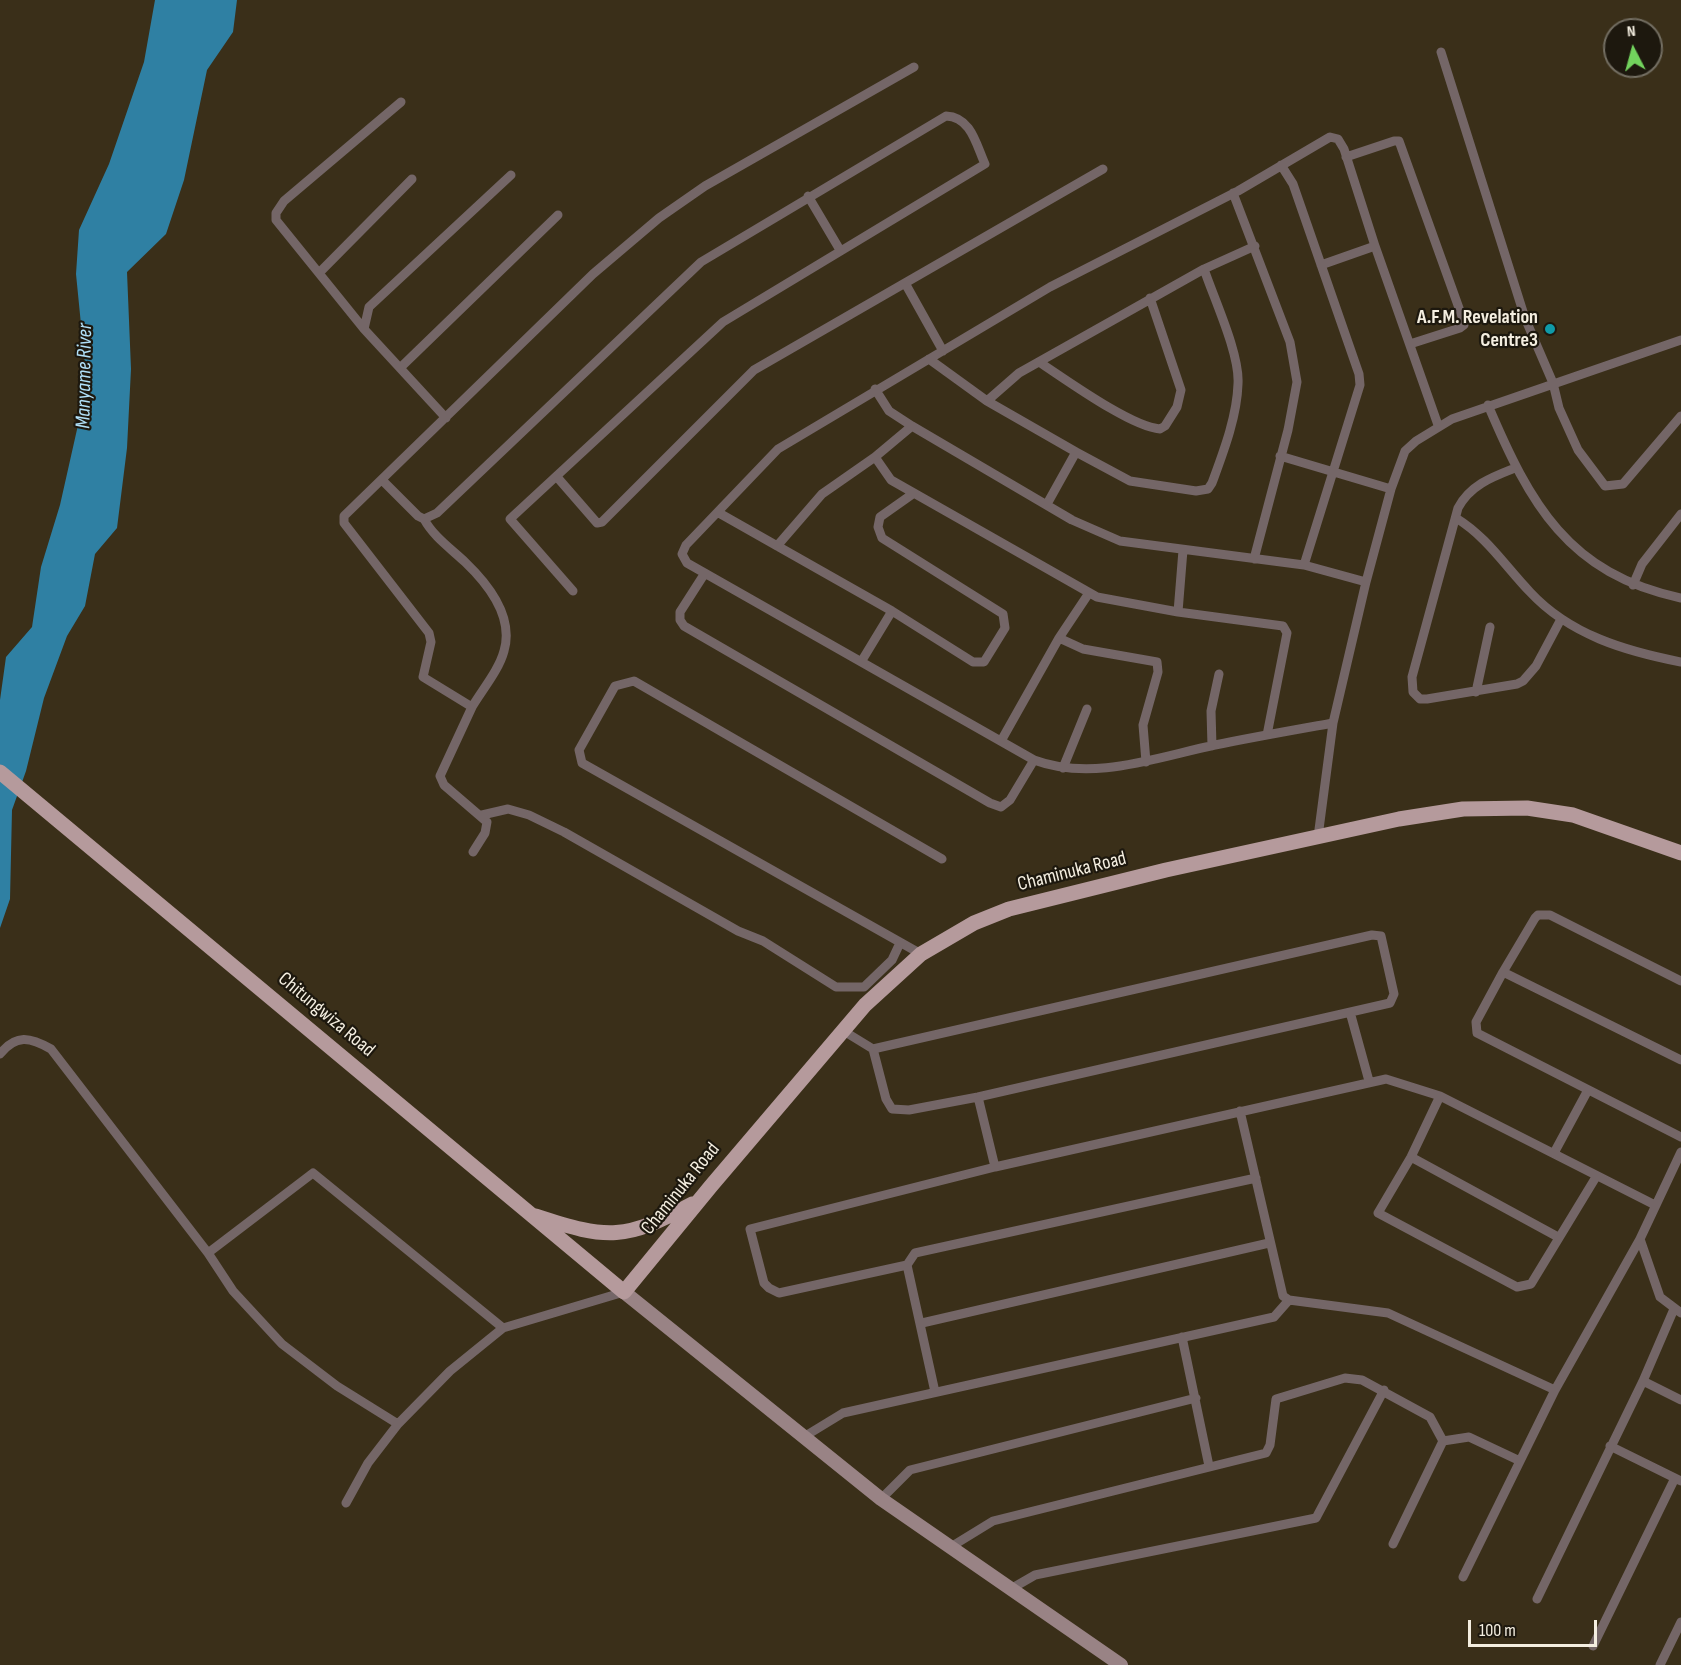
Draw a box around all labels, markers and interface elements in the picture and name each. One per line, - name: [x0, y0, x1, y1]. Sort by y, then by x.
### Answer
- north arrow: [1603, 18, 1663, 78]
- text: N: [1626, 22, 1637, 41]
- place label: A.F.M. Revelation Centre3: [1417, 306, 1538, 353]
- marker: A.F.M. Revelation Centre3: [1543, 322, 1557, 336]
- water label: Manyame River: [71, 323, 99, 429]
- street label: Chaminuka Road: [1015, 847, 1129, 897]
- street label: Chitungwiza Road: [273, 968, 379, 1062]
- street label: Chaminuka Road: [637, 1138, 725, 1240]
- scale bar: [1471, 1608, 1600, 1646]
- text: 100 m: [1479, 1620, 1516, 1641]

